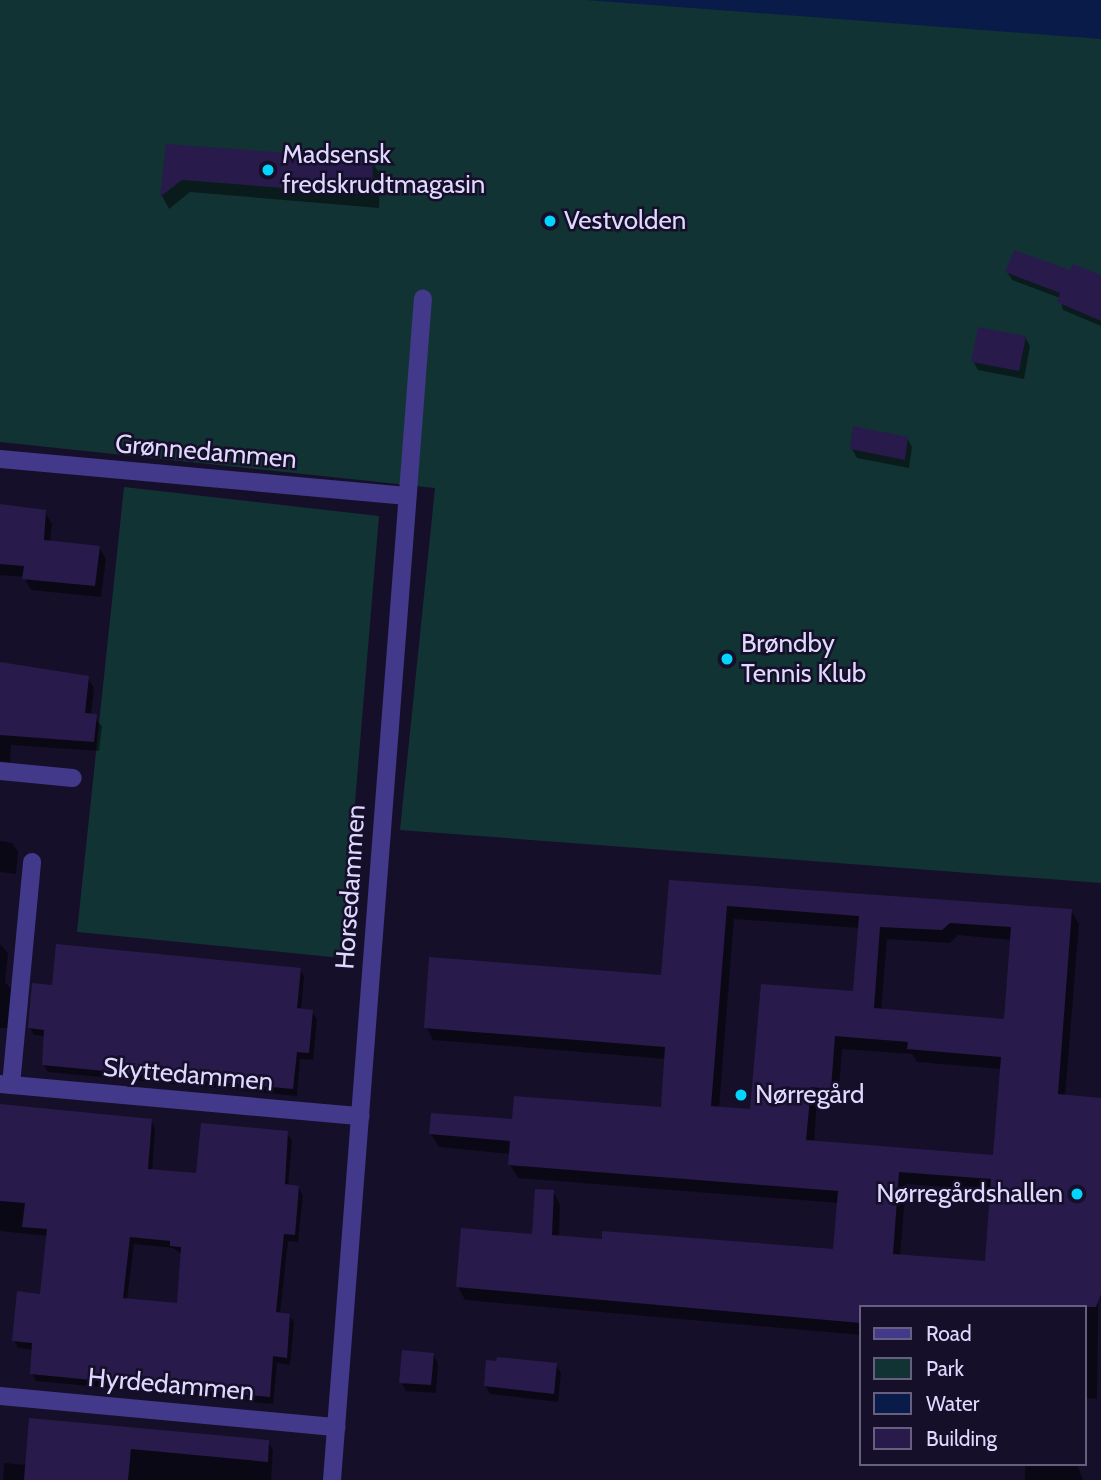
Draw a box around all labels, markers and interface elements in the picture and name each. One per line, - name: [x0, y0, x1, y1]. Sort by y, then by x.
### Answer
- place label: Madsensk fredskrudtmagasin: [282, 139, 485, 200]
- marker: Madsensk fredskrudtmagasin: [260, 162, 276, 178]
- place label: Vestvolden: [564, 205, 686, 237]
- marker: Vestvolden: [542, 213, 558, 229]
- street label: Grønnedammen: [114, 429, 298, 475]
- place label: Brøndby Tennis Klub: [741, 628, 866, 690]
- marker: Brøndby Tennis Klub: [719, 651, 735, 667]
- street label: Horsedammen: [330, 804, 372, 970]
- street label: Skyttedammen: [102, 1052, 274, 1098]
- place label: Nørregård: [755, 1079, 864, 1111]
- marker: Nørregård: [733, 1087, 749, 1103]
- place label: Nørregårdshallen: [876, 1178, 1063, 1210]
- marker: Nørregårdshallen: [1069, 1186, 1085, 1202]
- legend: [860, 1305, 1087, 1466]
- text: Road: [926, 1321, 972, 1346]
- text: Park: [926, 1356, 964, 1381]
- street label: Hyrdedammen: [86, 1362, 256, 1408]
- text: Water: [926, 1391, 979, 1416]
- text: Building: [926, 1426, 997, 1451]

